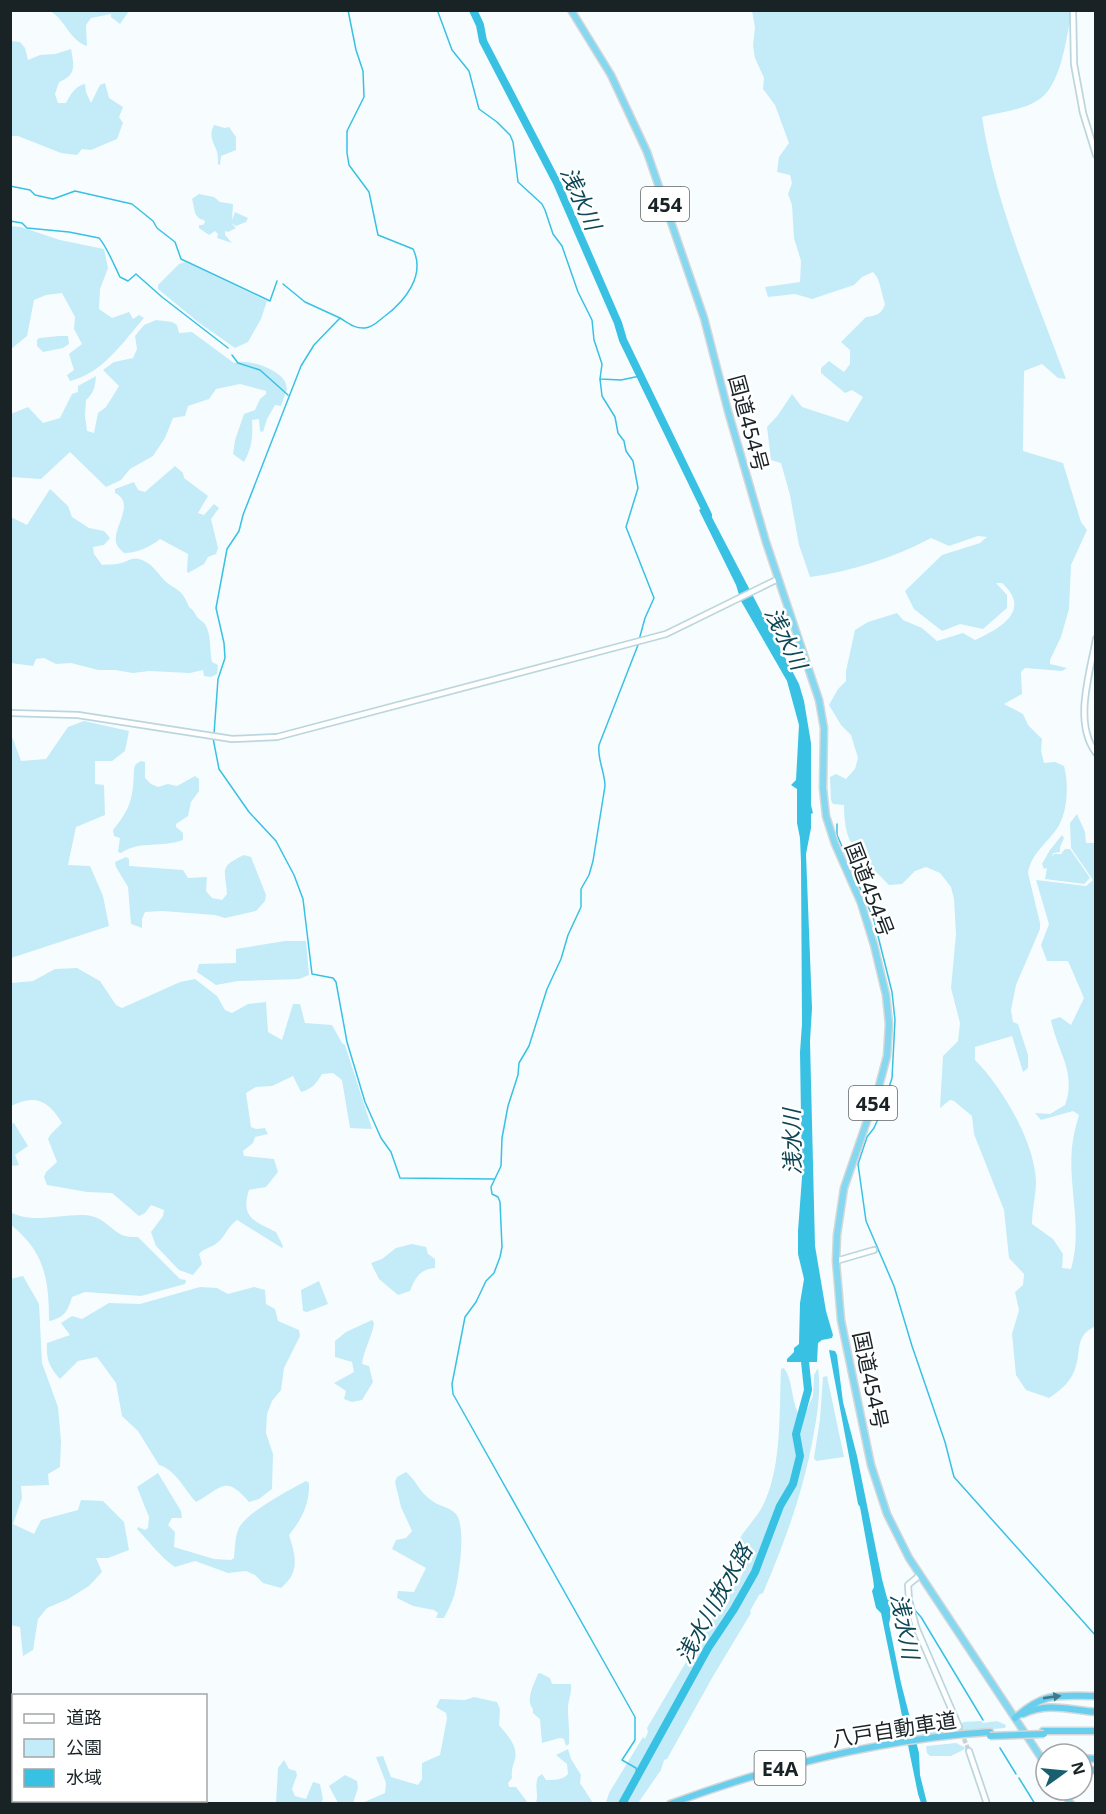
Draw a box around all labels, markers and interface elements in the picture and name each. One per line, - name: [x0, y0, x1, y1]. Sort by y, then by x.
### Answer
- water label: 浅水川: [555, 162, 610, 236]
- road number: 454: [641, 187, 689, 221]
- street label: 国道454号: [723, 372, 775, 474]
- water label: 浅水川: [759, 602, 816, 676]
- street label: 国道454号: [839, 838, 901, 940]
- road number: 454: [849, 1086, 897, 1120]
- water label: 浅水川: [775, 1107, 807, 1175]
- street label: 国道454号: [847, 1329, 895, 1431]
- water label: 浅水川放水路: [668, 1536, 759, 1668]
- water label: 浅水川: [885, 1591, 927, 1663]
- one-way arrow: [1043, 1693, 1062, 1702]
- legend: [12, 1694, 207, 1802]
- text: 道路: [66, 1705, 102, 1729]
- street label: 八戸自動車道: [830, 1705, 958, 1753]
- text: 公園: [66, 1735, 102, 1759]
- north arrow: [1034, 1742, 1094, 1802]
- road number: E4A: [754, 1751, 806, 1785]
- text: N: [1066, 1759, 1091, 1777]
- text: 水域: [66, 1765, 102, 1789]

